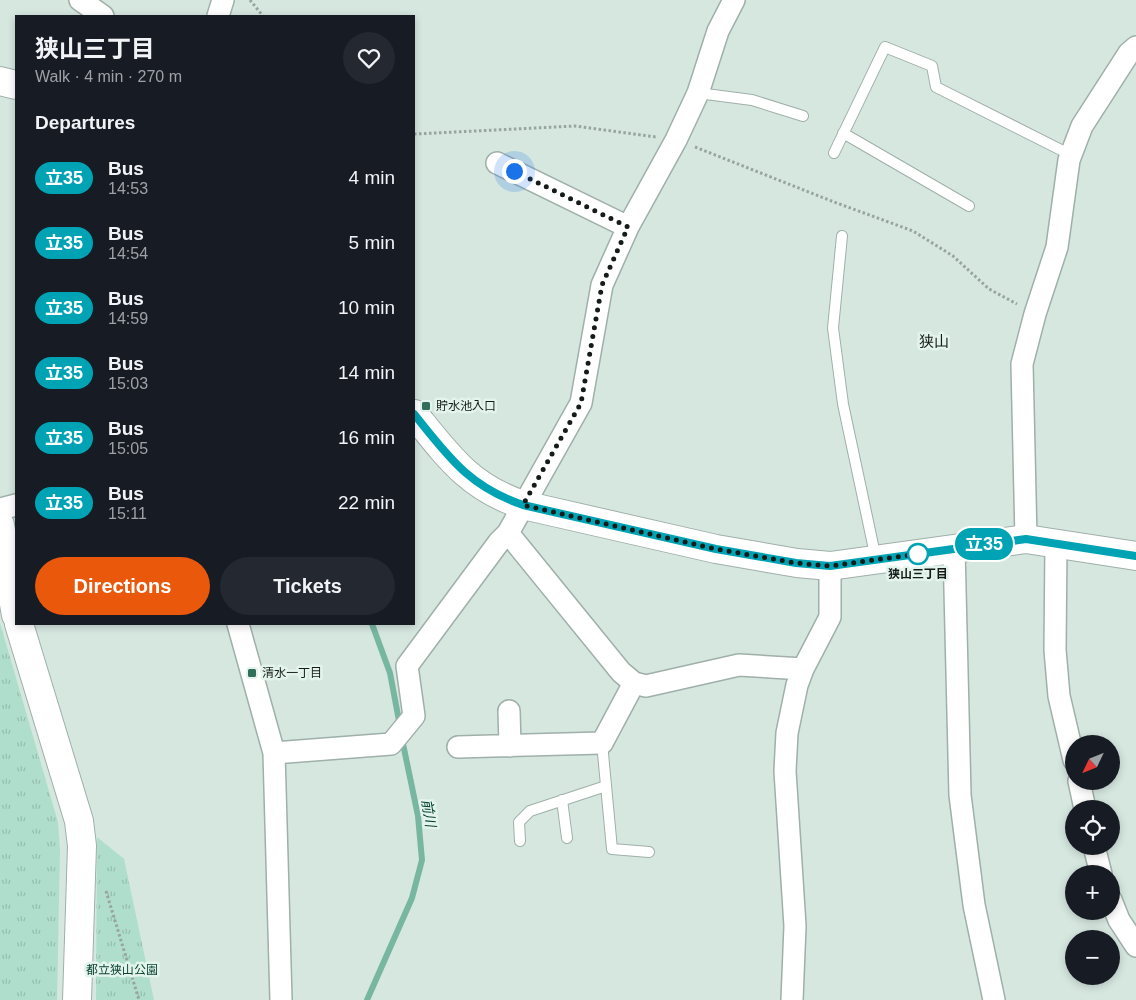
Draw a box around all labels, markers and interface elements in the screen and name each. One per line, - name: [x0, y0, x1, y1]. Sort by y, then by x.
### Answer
- button: heart: [343, 32, 395, 84]
- text: 狭山三丁目: [35, 35, 155, 62]
- text: Walk · 4 min · 270 m: [35, 68, 182, 85]
- text: Departures: [35, 112, 135, 133]
- text: Bus: [108, 158, 144, 179]
- your location: [502, 159, 527, 184]
- text: 4 min: [349, 167, 395, 188]
- text: 立35: [45, 168, 83, 188]
- text: 14:53: [108, 180, 148, 197]
- text: Bus: [108, 223, 144, 244]
- text: 5 min: [349, 232, 395, 253]
- text: 立35: [45, 233, 83, 253]
- text: 14:54: [108, 245, 148, 262]
- text: Bus: [108, 288, 144, 309]
- text: 10 min: [338, 297, 395, 318]
- text: 立35: [45, 298, 83, 318]
- text: 14:59: [108, 310, 148, 327]
- district label: 狭山: [919, 333, 949, 350]
- text: Bus: [108, 353, 144, 374]
- text: 14 min: [338, 362, 395, 383]
- text: 立35: [45, 363, 83, 383]
- text: 15:03: [108, 375, 148, 392]
- place label: 貯水池入口: [436, 399, 496, 413]
- marker: 貯水池入口: [420, 400, 432, 412]
- text: Bus: [108, 418, 144, 439]
- text: 16 min: [338, 427, 395, 448]
- text: 立35: [45, 428, 83, 448]
- text: 15:05: [108, 440, 148, 457]
- text: Bus: [108, 483, 144, 504]
- text: 22 min: [338, 492, 395, 513]
- text: 立35: [45, 493, 83, 513]
- text: 15:11: [108, 505, 147, 522]
- line badge: 立35: [955, 528, 1013, 560]
- text: 立35: [965, 534, 1003, 554]
- marker: 狭山三丁目: [907, 543, 929, 565]
- button: Directions: [35, 557, 210, 615]
- button: Tickets: [220, 557, 395, 615]
- place label: 狭山三丁目: [888, 567, 948, 581]
- place label: 清水一丁目: [262, 666, 322, 680]
- marker: 清水一丁目: [246, 667, 258, 679]
- north arrow: [1065, 735, 1120, 790]
- map controls: [1065, 735, 1120, 985]
- water label: 前川: [419, 798, 439, 830]
- button: locate: [1065, 800, 1120, 855]
- button: +: [1065, 865, 1120, 920]
- button: −: [1065, 930, 1120, 985]
- park label: 都立狭山公園: [86, 963, 158, 977]

